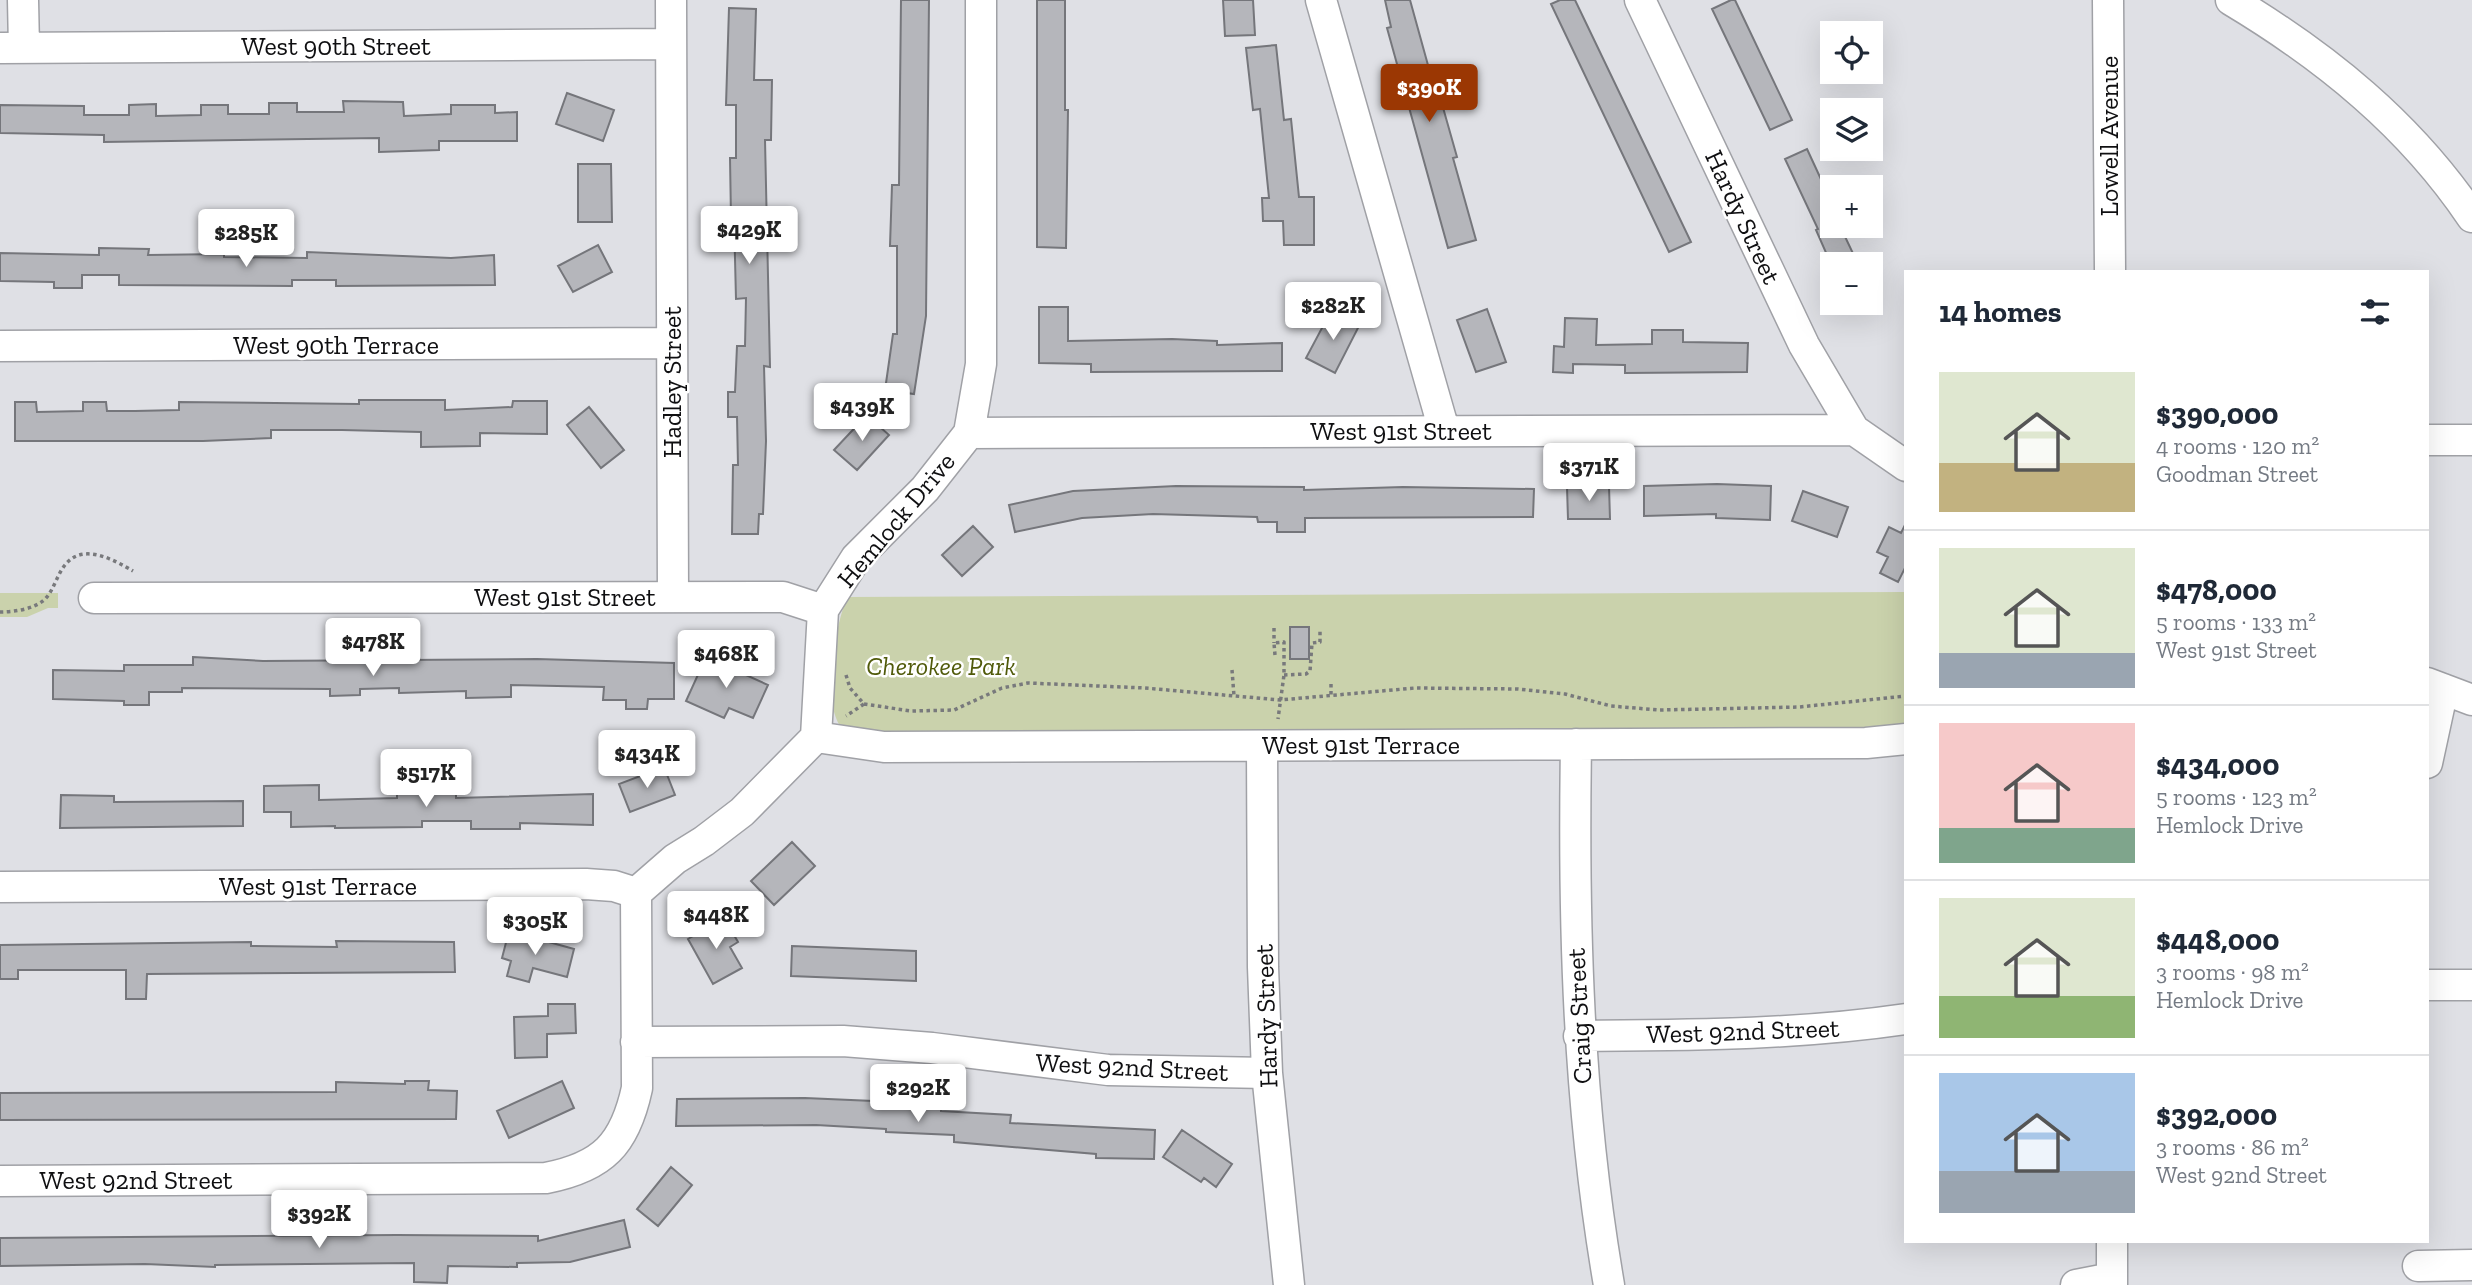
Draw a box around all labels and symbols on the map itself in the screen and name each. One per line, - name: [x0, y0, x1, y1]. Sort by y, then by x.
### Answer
- street label: West 90th Street: [241, 30, 431, 62]
- street label: Lowell Avenue: [2093, 56, 2125, 216]
- pin: $390K: [1380, 64, 1478, 124]
- street label: Hardy Street: [1698, 145, 1788, 289]
- pin: $429K: [700, 206, 798, 266]
- pin: $285K: [197, 210, 295, 269]
- pin: $282K: [1284, 282, 1382, 342]
- street label: Hadley Street: [656, 306, 688, 458]
- street label: West 90th Terrace: [233, 329, 439, 361]
- pin: $439K: [813, 384, 911, 443]
- street label: West 91st Street: [1310, 415, 1492, 447]
- pin: $371K: [1540, 444, 1638, 503]
- street label: Hemlock Drive: [830, 446, 962, 594]
- street label: West 91st Street: [474, 581, 656, 613]
- pin: $478K: [324, 618, 422, 678]
- pin: $468K: [677, 630, 775, 690]
- park label: Cherokee Park: [866, 650, 1016, 682]
- street label: West 91st Terrace: [1262, 729, 1460, 761]
- pin: $434K: [598, 730, 696, 790]
- pin: $517K: [377, 750, 475, 809]
- street label: West 91st Terrace: [219, 870, 417, 902]
- pin: $448K: [667, 892, 765, 951]
- pin: $305K: [486, 898, 584, 957]
- street label: Hardy Street: [1247, 943, 1285, 1088]
- street label: Craig Street: [1559, 947, 1599, 1085]
- street label: West 92nd Street: [1646, 1012, 1840, 1050]
- street label: West 92nd Street: [1035, 1046, 1230, 1088]
- pin: $292K: [869, 1064, 967, 1124]
- street label: West 92nd Street: [39, 1164, 233, 1196]
- pin: $392K: [270, 1190, 368, 1250]

